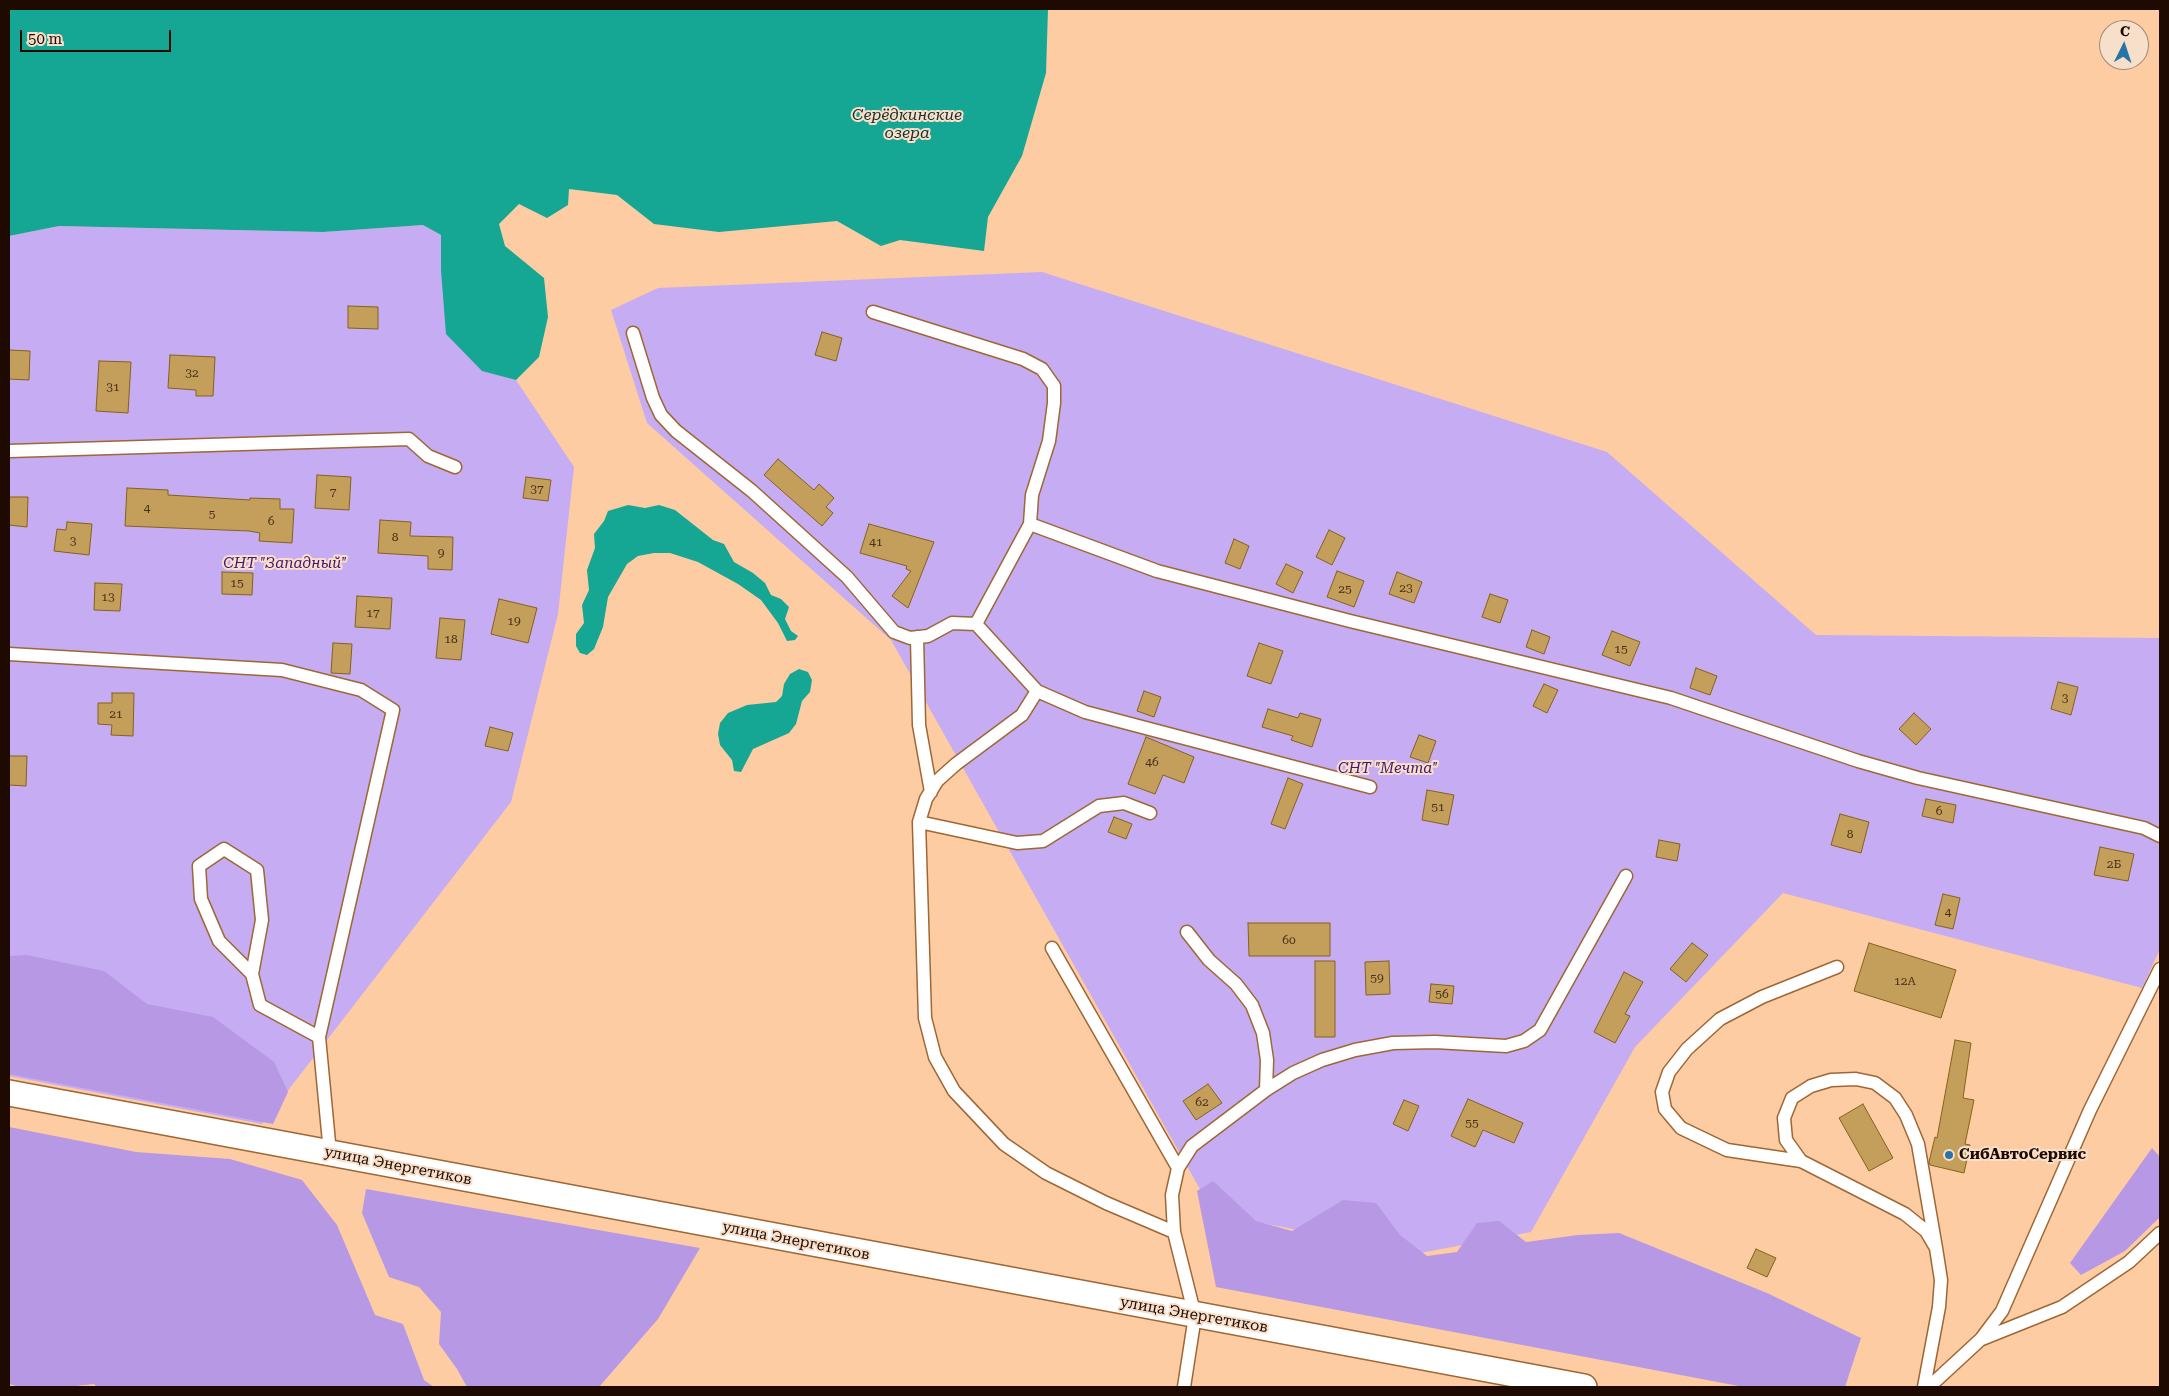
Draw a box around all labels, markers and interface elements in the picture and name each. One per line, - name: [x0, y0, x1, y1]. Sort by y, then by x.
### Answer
- scale bar: [22, 20, 174, 52]
- north arrow: [2099, 20, 2149, 70]
- text: С: [2120, 23, 2130, 39]
- text: 50 m: [28, 30, 62, 48]
- water label: Серёдкинские озера: [852, 105, 962, 143]
- house number: 32: [185, 366, 199, 380]
- house number: 31: [106, 380, 120, 394]
- house number: 37: [530, 482, 544, 496]
- house number: 7: [330, 485, 336, 499]
- house number: 4: [144, 501, 150, 515]
- house number: 5: [209, 507, 215, 521]
- house number: 6: [268, 514, 274, 528]
- house number: 8: [392, 530, 398, 544]
- house number: 3: [70, 534, 76, 548]
- house number: 41: [869, 535, 883, 549]
- house number: 9: [438, 546, 444, 560]
- park label: СНТ "Западный": [223, 555, 347, 573]
- house number: 15: [230, 576, 244, 590]
- house number: 23: [1399, 581, 1413, 595]
- house number: 25: [1338, 582, 1352, 596]
- house number: 13: [101, 590, 115, 604]
- house number: 17: [366, 606, 380, 620]
- house number: 19: [507, 614, 521, 628]
- house number: 18: [444, 632, 458, 646]
- house number: 15: [1614, 642, 1628, 656]
- house number: 3: [2062, 691, 2068, 705]
- house number: 21: [109, 707, 123, 721]
- house number: 46: [1145, 755, 1159, 769]
- park label: СНТ "Мечта": [1338, 760, 1438, 778]
- house number: 51: [1431, 800, 1445, 814]
- house number: 6: [1936, 804, 1942, 818]
- house number: 8: [1847, 827, 1853, 841]
- house number: 2Б: [2107, 857, 2121, 871]
- house number: 4: [1945, 905, 1951, 919]
- house number: 60: [1282, 933, 1296, 947]
- house number: 59: [1370, 971, 1384, 985]
- house number: 12А: [1894, 974, 1916, 988]
- house number: 56: [1435, 987, 1449, 1001]
- house number: 62: [1195, 1095, 1209, 1109]
- house number: 55: [1465, 1116, 1479, 1130]
- street label: улица Энергетиков: [323, 1143, 473, 1189]
- place label: СибАвтоСервис: [1959, 1146, 2086, 1164]
- marker: СибАвтоСервис: [1943, 1149, 1955, 1161]
- street label: улица Энергетиков: [721, 1218, 871, 1264]
- street label: улица Энергетиков: [1119, 1293, 1269, 1337]

